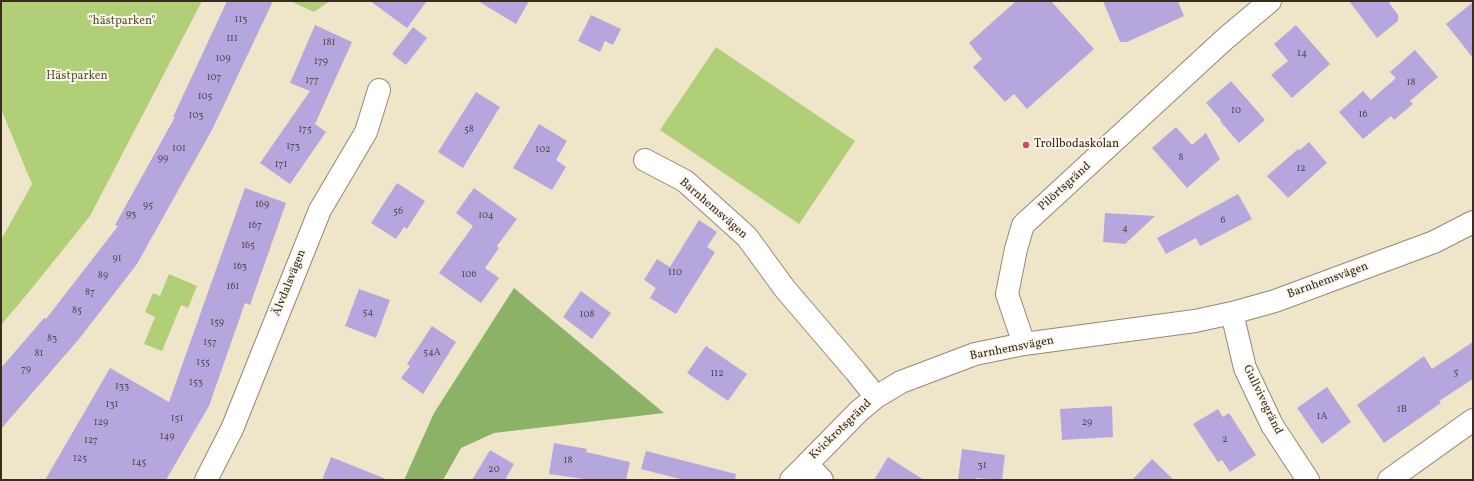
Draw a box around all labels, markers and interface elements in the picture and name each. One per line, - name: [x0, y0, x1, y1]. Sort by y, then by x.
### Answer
- house number: 113: [235, 14, 247, 26]
- park label: "hästparken": [88, 15, 156, 29]
- house number: 111: [226, 33, 238, 45]
- house number: 181: [323, 37, 335, 49]
- house number: 14: [1297, 48, 1307, 60]
- house number: 109: [215, 53, 231, 65]
- house number: 179: [314, 56, 328, 68]
- park label: Hästparken: [46, 70, 108, 84]
- house number: 107: [207, 72, 221, 84]
- house number: 177: [305, 75, 319, 87]
- house number: 18: [1407, 77, 1415, 89]
- house number: 105: [198, 91, 212, 103]
- house number: 10: [1231, 105, 1241, 117]
- house number: 16: [1359, 109, 1367, 121]
- house number: 103: [189, 110, 203, 122]
- house number: 175: [298, 124, 312, 136]
- house number: 58: [464, 124, 474, 136]
- place label: Trollbodaskolan: [1034, 138, 1119, 152]
- marker: Trollbodaskolan: [1021, 140, 1031, 150]
- house number: 173: [286, 141, 300, 153]
- house number: 101: [172, 143, 186, 155]
- house number: 102: [535, 144, 551, 156]
- house number: 8: [1178, 152, 1184, 164]
- house number: 99: [158, 153, 168, 165]
- house number: 171: [275, 159, 287, 171]
- street label: Pilörtsgränd: [1036, 160, 1094, 214]
- house number: 12: [1296, 163, 1306, 175]
- street label: Barnhemsvägen: [676, 176, 750, 242]
- house number: 169: [255, 199, 269, 211]
- house number: 95: [143, 200, 153, 212]
- house number: 56: [393, 206, 403, 218]
- house number: 93: [126, 209, 136, 221]
- house number: 104: [478, 210, 494, 222]
- house number: 6: [1220, 215, 1226, 227]
- house number: 167: [248, 220, 262, 232]
- house number: 4: [1122, 223, 1128, 235]
- house number: 165: [241, 240, 255, 252]
- street label: Älvdalsvägen: [270, 247, 310, 319]
- house number: 91: [112, 253, 122, 265]
- street label: Barnhemsvägen: [1285, 260, 1371, 302]
- house number: 163: [233, 261, 247, 273]
- house number: 110: [668, 267, 682, 279]
- house number: 106: [461, 269, 477, 281]
- house number: 89: [98, 270, 108, 282]
- house number: 161: [227, 281, 239, 293]
- house number: 87: [85, 287, 95, 299]
- house number: 85: [72, 305, 82, 317]
- house number: 54: [363, 307, 373, 319]
- house number: 108: [580, 309, 594, 321]
- house number: 159: [210, 317, 224, 329]
- house number: 83: [47, 333, 57, 345]
- street label: Barnhemsvägen: [969, 334, 1055, 364]
- house number: 157: [203, 337, 217, 349]
- house number: 54A: [423, 347, 441, 359]
- house number: 81: [35, 348, 43, 360]
- house number: 155: [196, 357, 210, 369]
- street label: Gullvivegränd: [1239, 363, 1285, 437]
- house number: 79: [21, 364, 31, 376]
- house number: 5: [1454, 367, 1458, 379]
- house number: 112: [710, 368, 724, 380]
- house number: 153: [189, 377, 203, 389]
- house number: 133: [115, 381, 129, 393]
- street label: Kvickrotsgränd: [807, 397, 875, 463]
- house number: 131: [106, 399, 118, 411]
- house number: 1B: [1397, 404, 1407, 416]
- house number: 1A: [1317, 411, 1327, 423]
- house number: 151: [171, 413, 183, 425]
- house number: 129: [94, 417, 108, 429]
- house number: 29: [1082, 417, 1092, 429]
- house number: 149: [160, 431, 174, 443]
- house number: 2: [1222, 434, 1228, 446]
- house number: 127: [84, 435, 98, 447]
- house number: 125: [73, 453, 87, 465]
- house number: 18: [564, 455, 572, 467]
- house number: 145: [132, 457, 146, 469]
- house number: 31: [977, 460, 987, 472]
- house number: 20: [488, 464, 500, 476]

